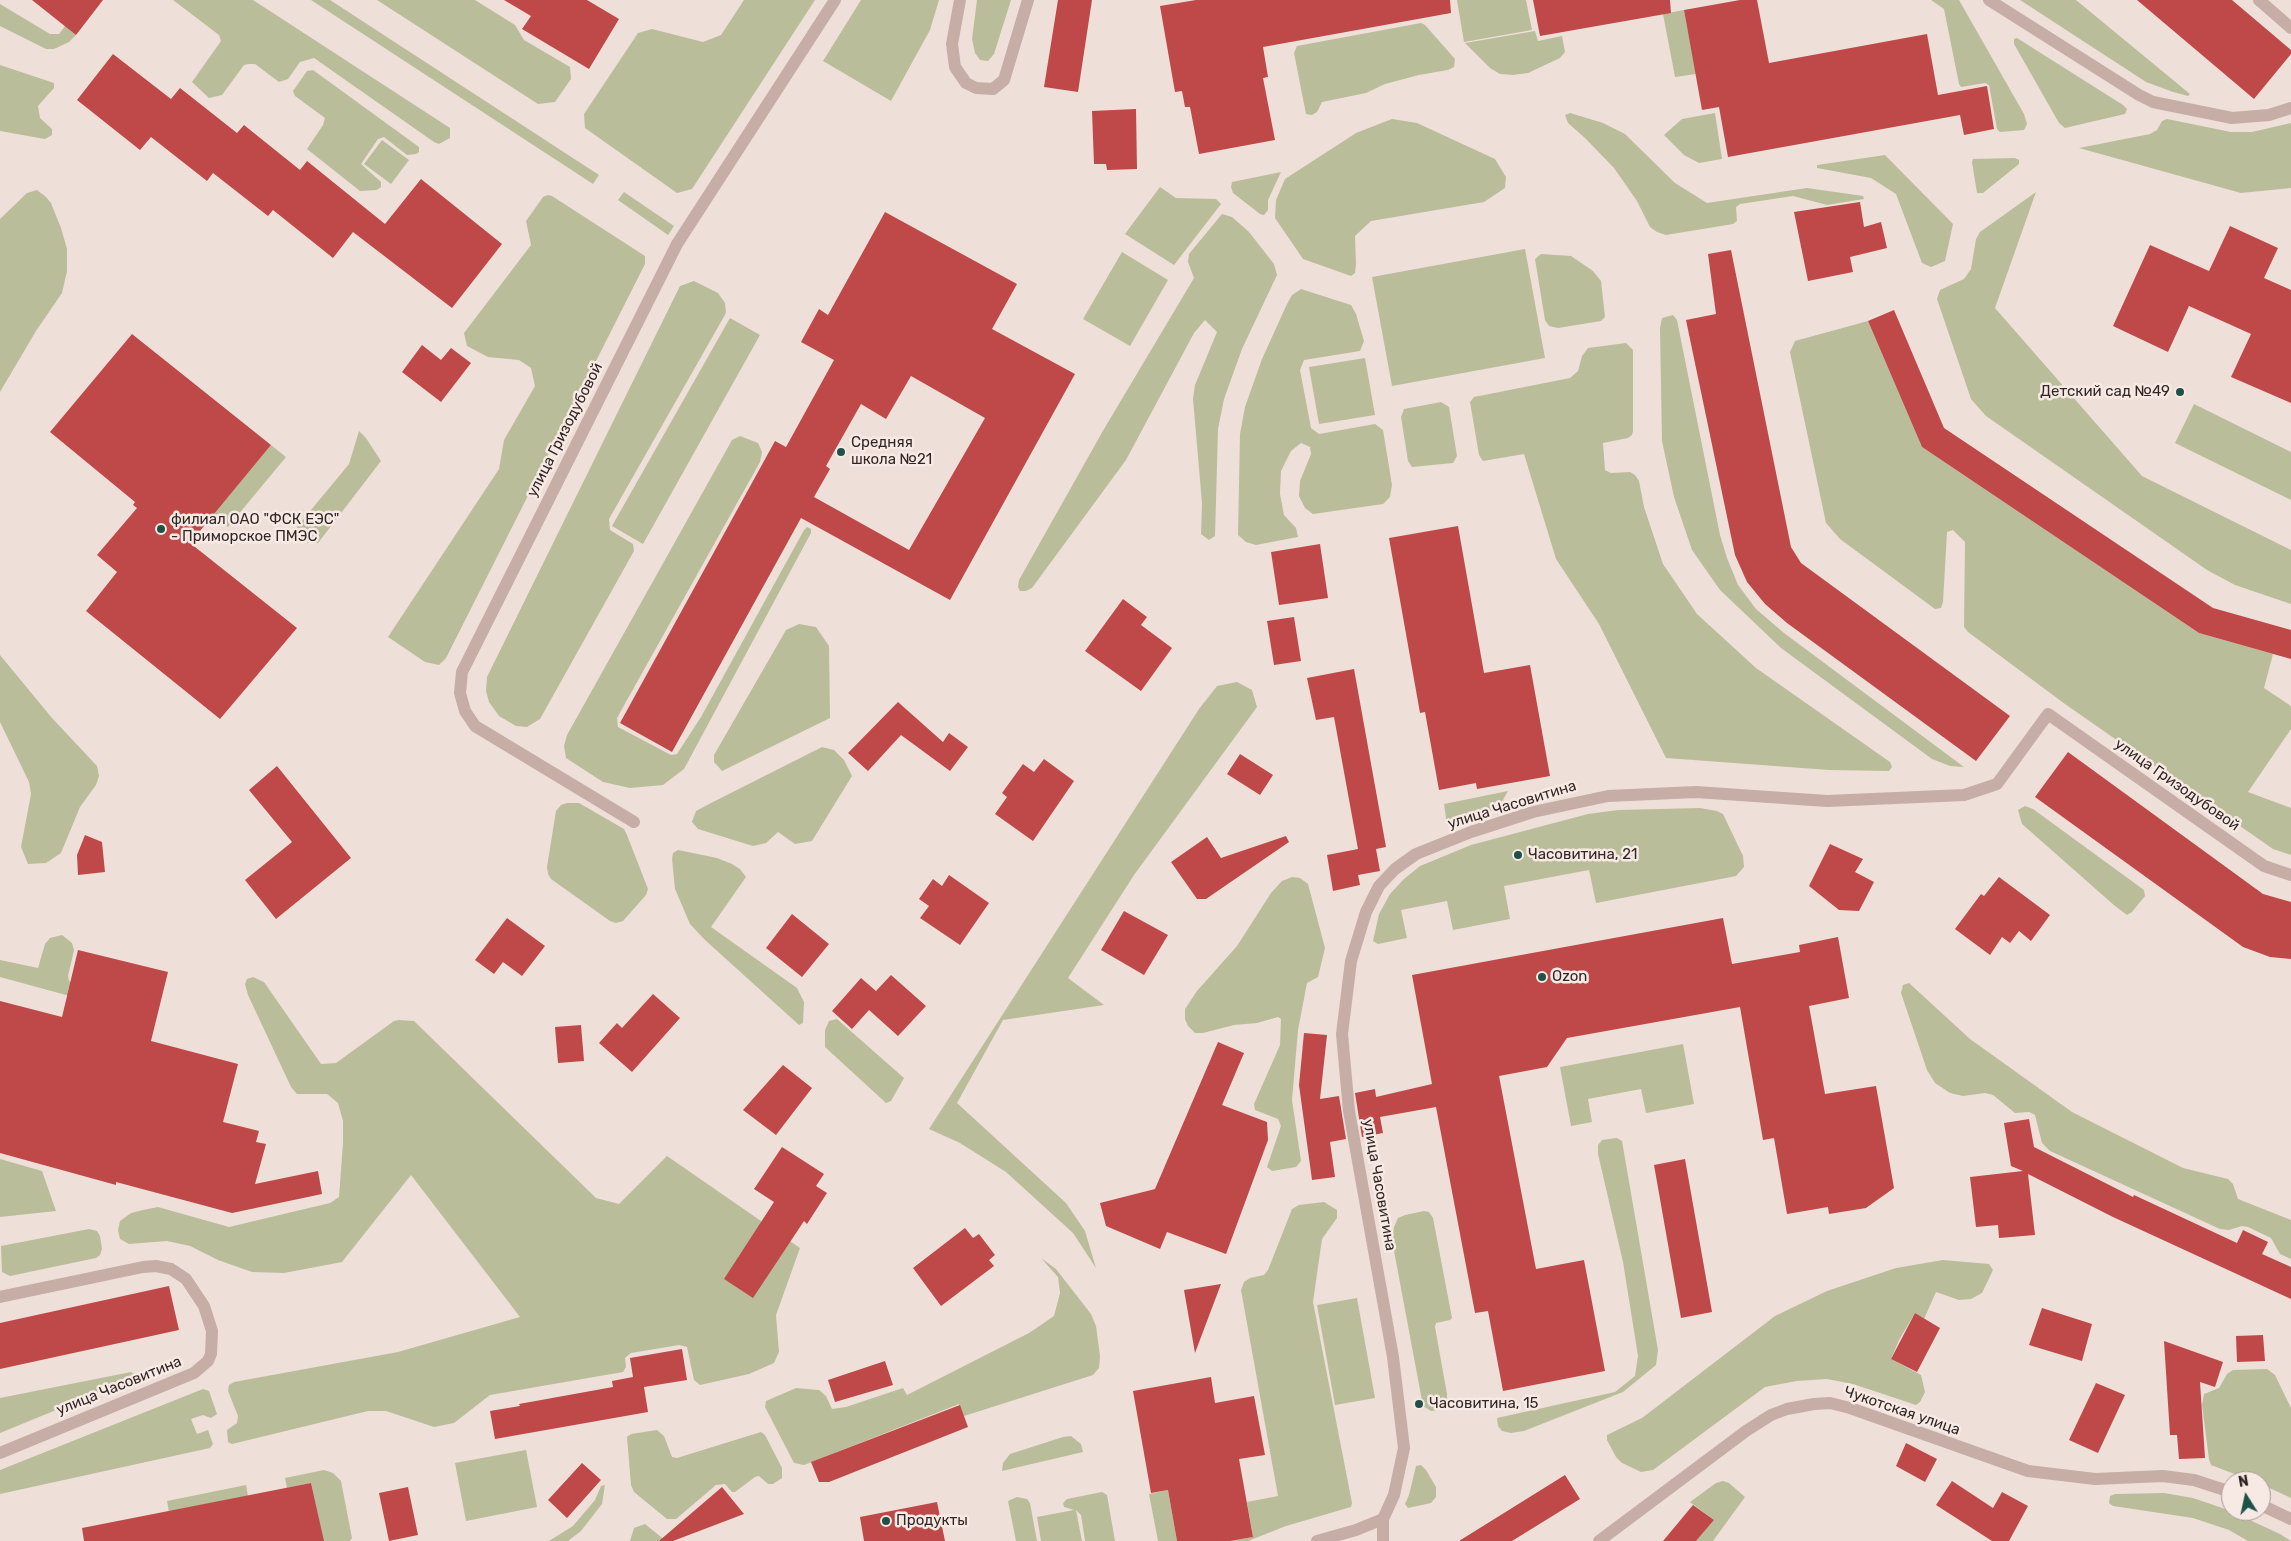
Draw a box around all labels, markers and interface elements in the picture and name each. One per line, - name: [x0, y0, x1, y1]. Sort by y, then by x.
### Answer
- street label: улица Гризодубовой: [523, 360, 607, 500]
- place label: Детский сад №49: [2040, 383, 2170, 401]
- marker: Детский сад №49: [2174, 386, 2186, 398]
- place label: Средняя школа №21: [851, 434, 932, 469]
- marker: Средняя школа №21: [835, 446, 847, 458]
- place label: филиал ОАО "ФСК ЕЭС" - Приморское ПМЭС: [171, 511, 339, 546]
- marker: филиал ОАО "ФСК ЕЭС" - Приморское ПМЭС: [155, 523, 167, 535]
- street label: улица Гризодубовой: [2111, 735, 2243, 835]
- street label: улица Часовитина: [1445, 777, 1579, 833]
- place label: Часовитина, 21: [1528, 846, 1637, 864]
- marker: Часовитина, 21: [1512, 849, 1524, 861]
- place label: Ozon: [1552, 968, 1587, 986]
- marker: Ozon: [1536, 971, 1548, 983]
- street label: улица Часовитина: [1359, 1118, 1399, 1252]
- street label: улица Часовитина: [54, 1353, 184, 1419]
- street label: Чукотская улица: [1842, 1383, 1962, 1439]
- place label: Часовитина, 15: [1429, 1395, 1538, 1413]
- marker: Часовитина, 15: [1413, 1398, 1425, 1410]
- north arrow: [2221, 1471, 2271, 1521]
- text: N: [2237, 1472, 2250, 1491]
- place label: Продукты: [896, 1512, 968, 1530]
- marker: Продукты: [880, 1515, 892, 1527]

